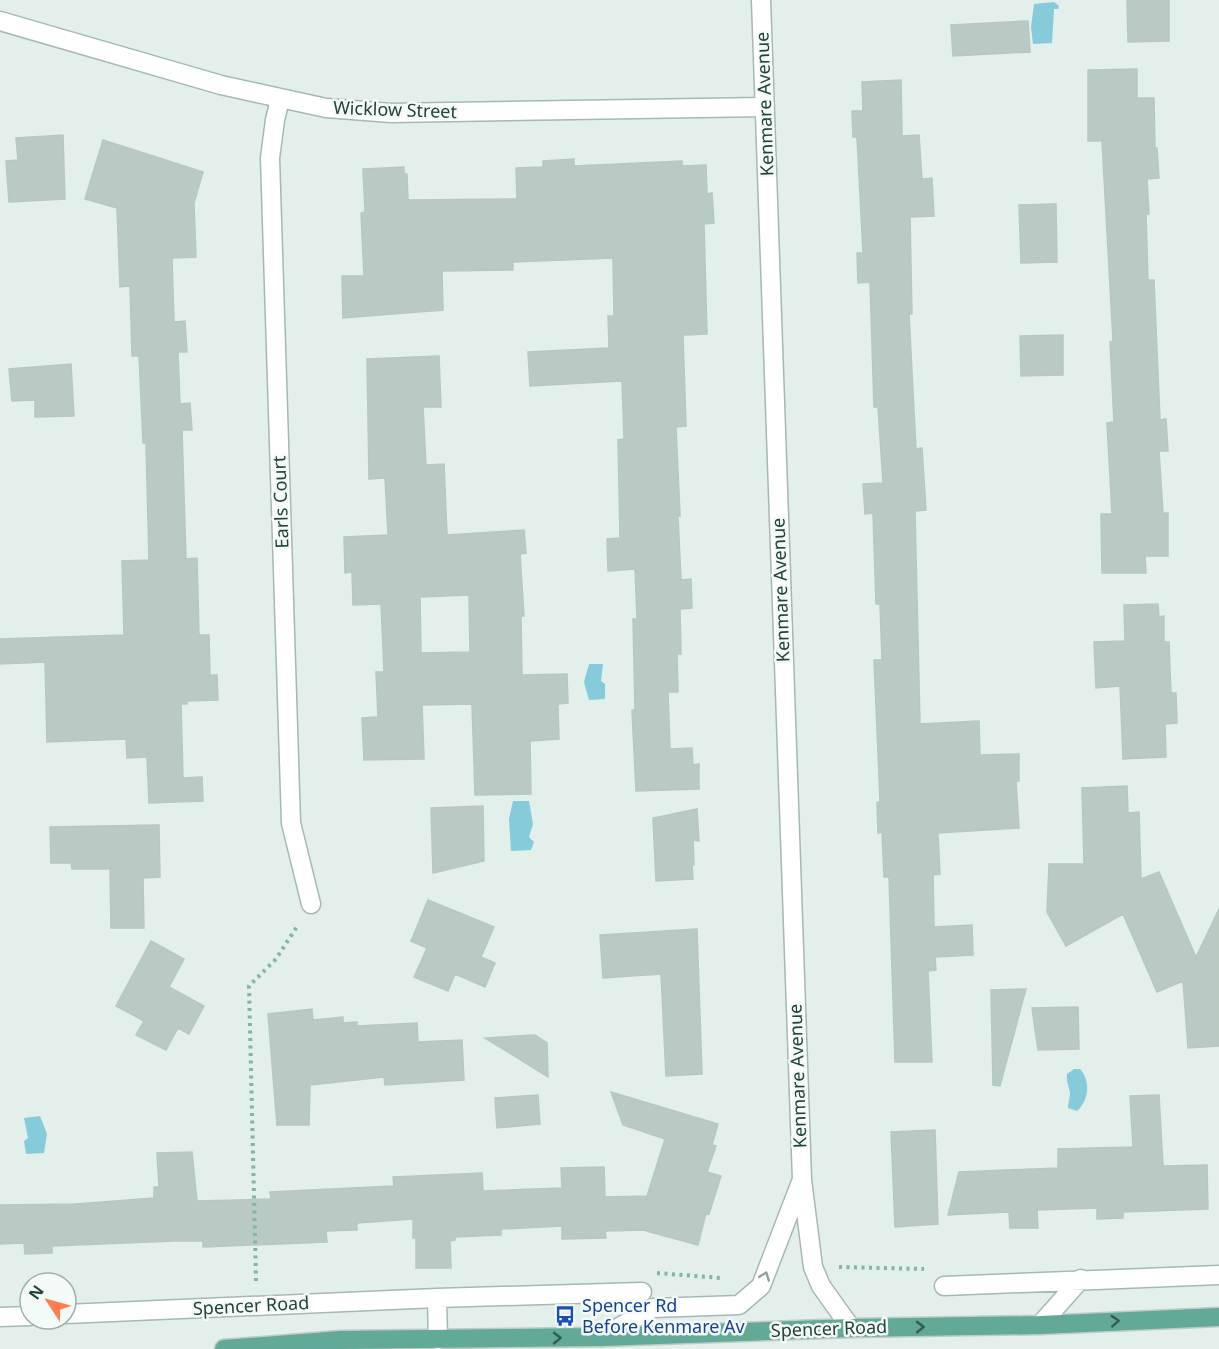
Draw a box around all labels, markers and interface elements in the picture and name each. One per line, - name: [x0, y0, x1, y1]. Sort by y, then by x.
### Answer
- street label: Kenmare Avenue: [749, 31, 779, 177]
- street label: Wicklow Street: [333, 95, 458, 123]
- street label: Earls Court: [266, 455, 294, 549]
- street label: Kenmare Avenue: [765, 517, 795, 663]
- street label: Kenmare Avenue: [782, 1003, 812, 1149]
- north arrow: [18, 1271, 78, 1331]
- one-way arrow: [758, 1271, 770, 1282]
- text: N: [23, 1280, 49, 1304]
- street label: Spencer Road: [192, 1290, 310, 1320]
- place label: Spencer Rd Before Kenmare Av: [582, 1293, 746, 1338]
- bus stop icon: Spencer Rd Before Kenmare Av: [553, 1304, 577, 1328]
- street label: Spencer Road: [770, 1314, 888, 1342]
- one-way arrow: [1110, 1315, 1119, 1328]
- one-way arrow: [915, 1321, 924, 1333]
- one-way arrow: [552, 1332, 561, 1344]

